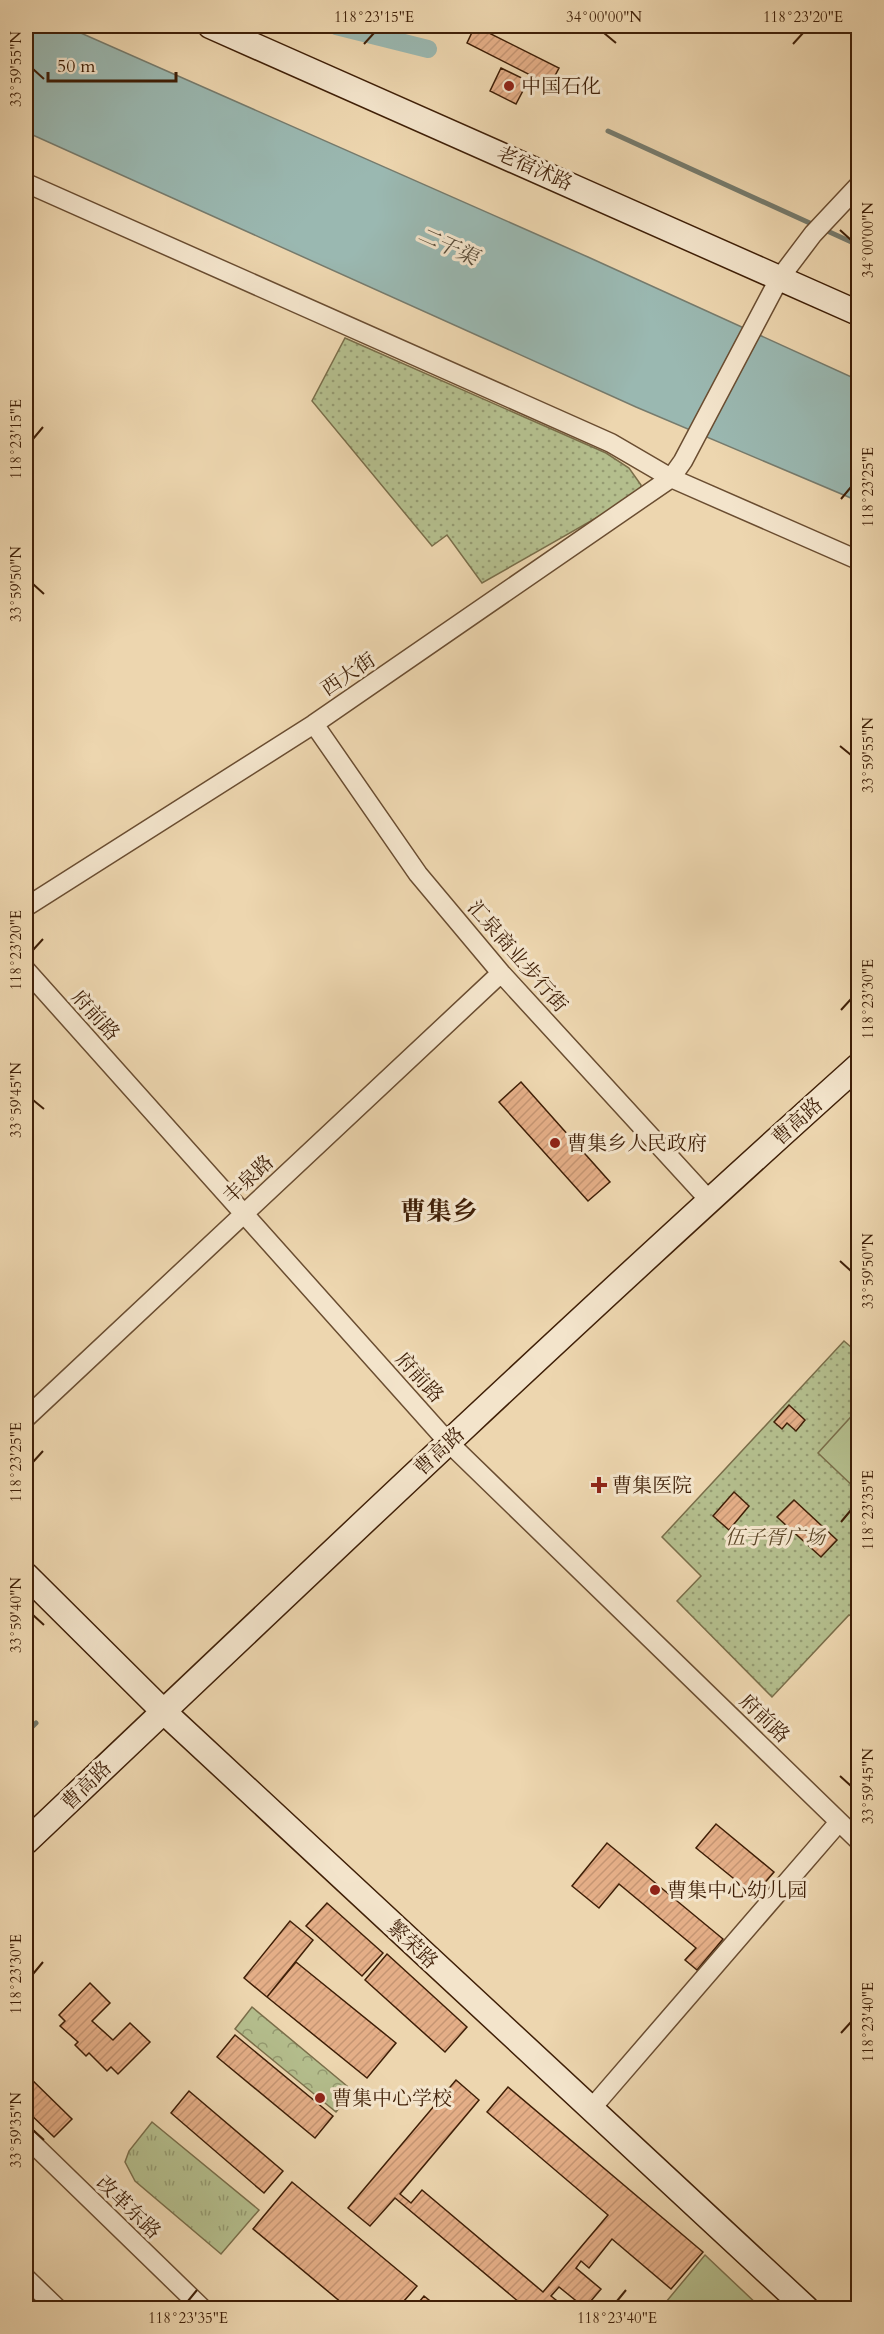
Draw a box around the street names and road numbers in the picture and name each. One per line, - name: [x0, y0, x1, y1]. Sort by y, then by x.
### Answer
- street label: 老宿沭路: [493, 140, 577, 197]
- street label: 西大街: [316, 646, 381, 702]
- street label: 汇泉商业步行街: [462, 895, 574, 1018]
- street label: 府前路: [66, 984, 126, 1047]
- street label: 曹高路: [766, 1091, 829, 1151]
- street label: 丰泉路: [217, 1149, 279, 1210]
- street label: 府前路: [390, 1346, 450, 1409]
- street label: 曹高路: [408, 1421, 470, 1482]
- street label: 府前路: [734, 1688, 796, 1749]
- street label: 曹高路: [55, 1755, 117, 1816]
- street label: 繁荣路: [382, 1914, 444, 1975]
- street label: 改革东路: [91, 2170, 167, 2245]

